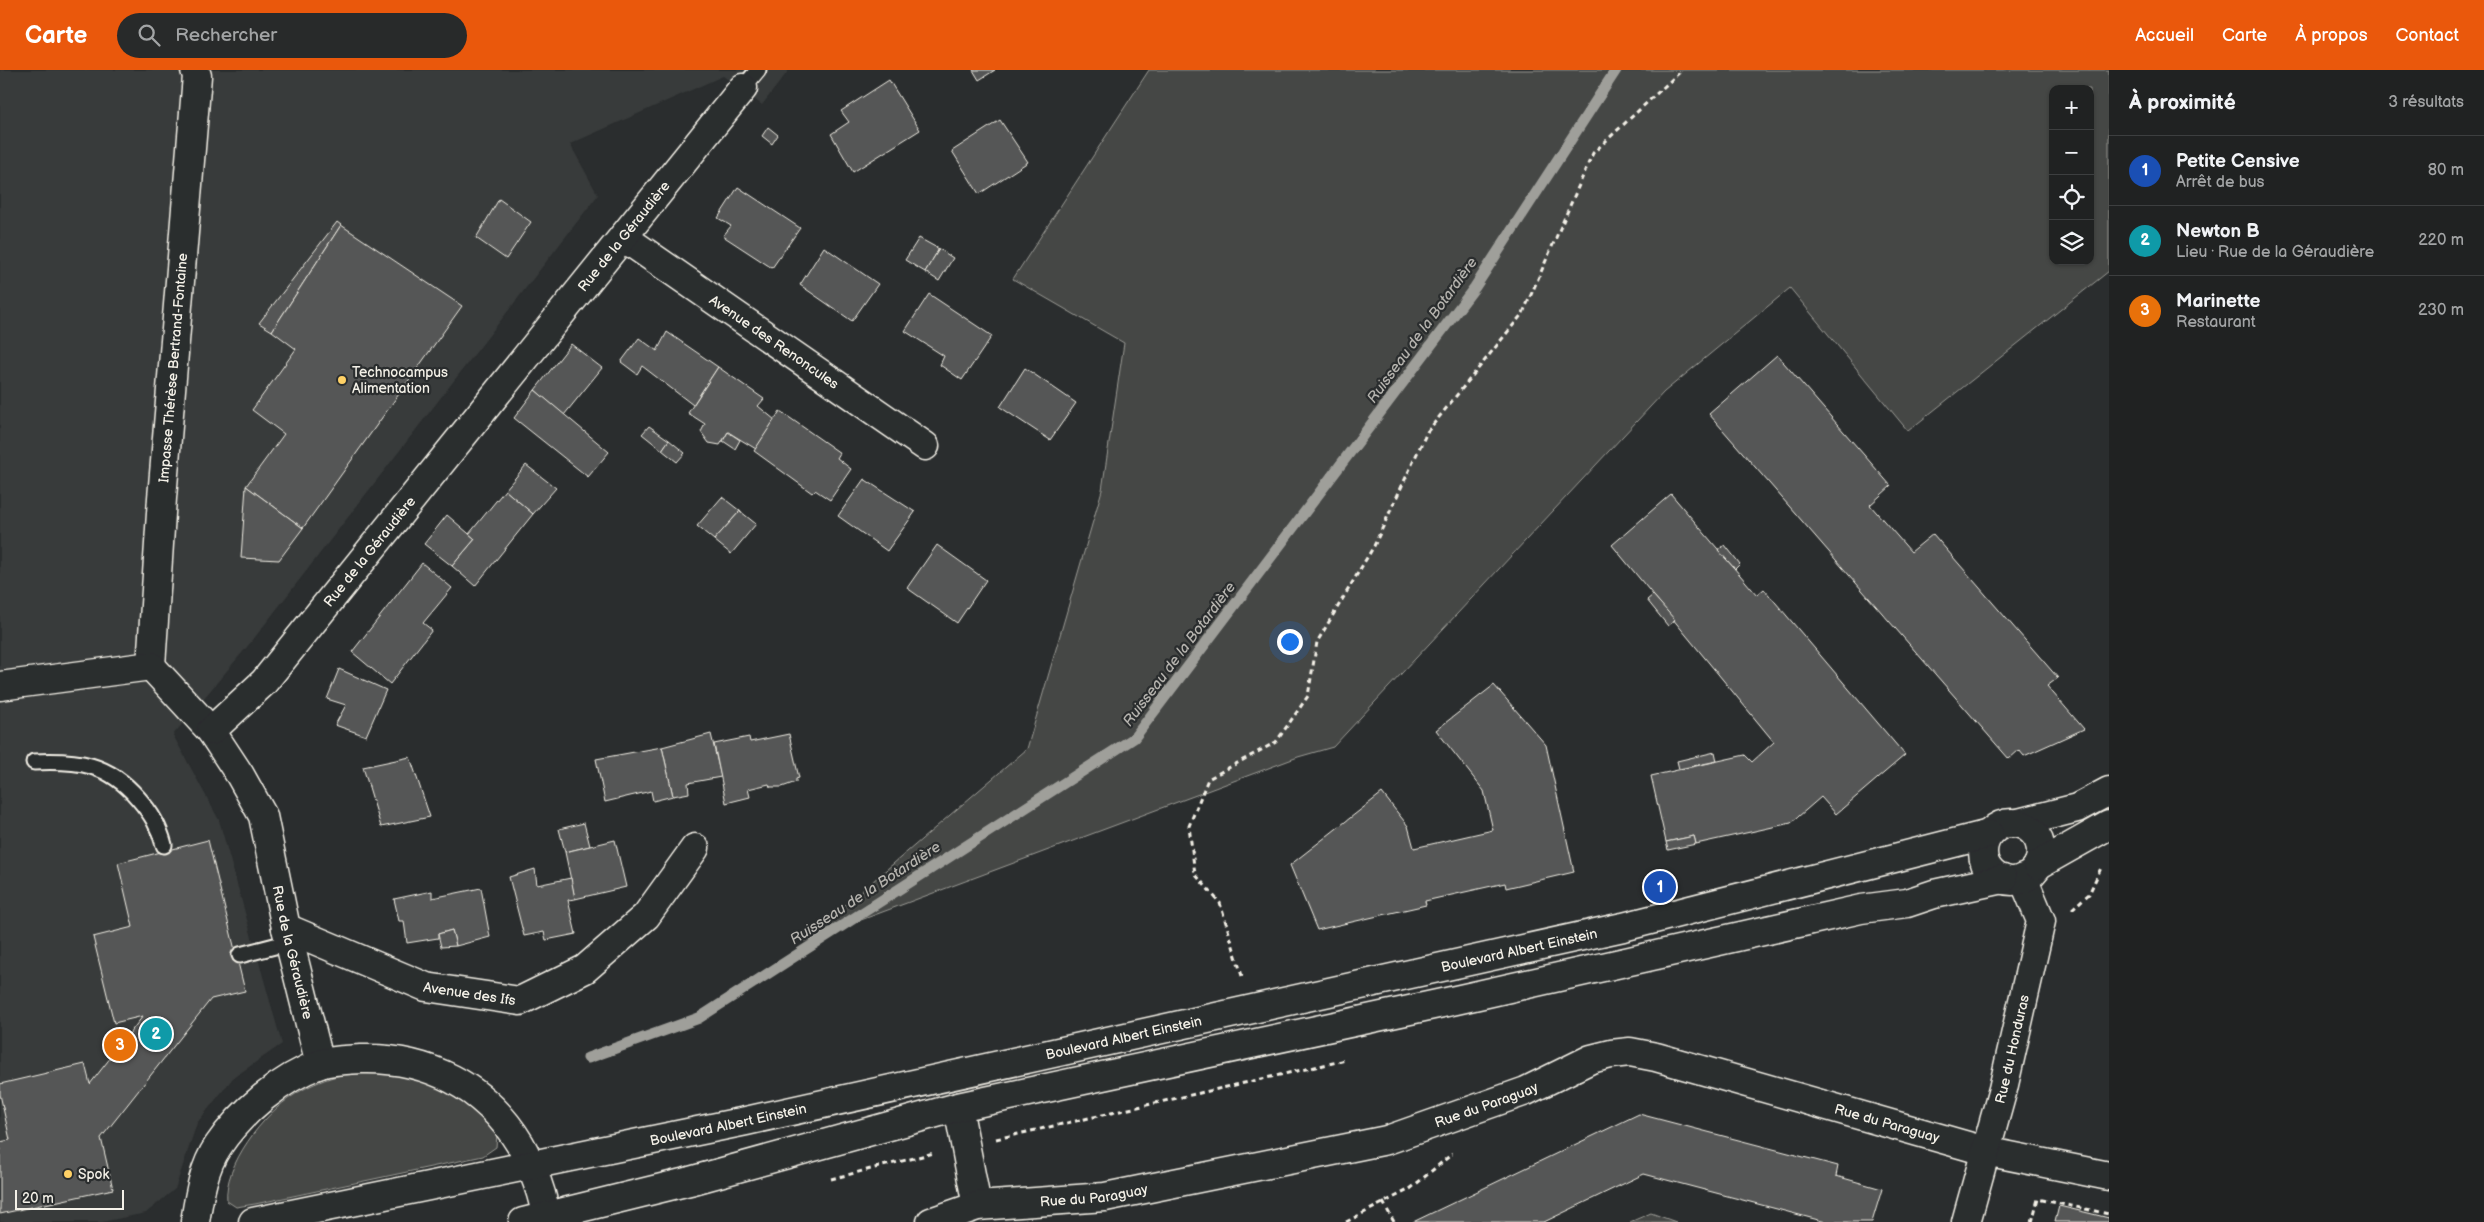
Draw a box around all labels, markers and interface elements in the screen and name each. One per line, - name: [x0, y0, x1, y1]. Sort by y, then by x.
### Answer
- search box: [117, 13, 467, 58]
- text: Carte: [25, 21, 87, 50]
- icon: search: [135, 21, 163, 49]
- text: Rechercher: [175, 24, 277, 47]
- text: Accueil: [2135, 25, 2194, 46]
- text: Carte: [2222, 25, 2267, 46]
- text: À propos: [2295, 25, 2368, 46]
- text: Contact: [2396, 25, 2459, 46]
- map controls: [2049, 85, 2094, 265]
- button: +: [2049, 85, 2094, 130]
- text: À proximité: [2129, 90, 2236, 115]
- text: 3 résultats: [2388, 93, 2464, 112]
- button: −: [2049, 130, 2094, 175]
- text: Petite Censive: [2176, 150, 2300, 173]
- text: 1: [2142, 161, 2148, 180]
- text: 80 m: [2428, 161, 2464, 180]
- text: Arrêt de bus: [2176, 173, 2265, 192]
- button: locate: [2049, 175, 2094, 220]
- street label: Rue de la Géraudière: [574, 178, 674, 295]
- button: layers: [2049, 220, 2094, 265]
- text: Newton B: [2176, 220, 2260, 243]
- text: 2: [2140, 231, 2150, 250]
- text: 220 m: [2418, 231, 2464, 250]
- text: Lieu · Rue de la Géraudière: [2176, 243, 2374, 262]
- street label: Impasse Thérèse Bertrand-Fontaine: [155, 252, 191, 483]
- water label: Ruisseau de la Botardière: [1363, 253, 1482, 407]
- text: Marinette: [2176, 290, 2260, 313]
- street label: Avenue des Renoncules: [706, 291, 842, 393]
- text: 3: [2140, 301, 2150, 320]
- text: 230 m: [2418, 301, 2464, 320]
- text: Restaurant: [2176, 313, 2256, 332]
- place label: Technocampus Alimentation: [352, 364, 448, 397]
- marker: Technocampus Alimentation: [336, 374, 348, 386]
- street label: Rue de la Géraudière: [320, 493, 419, 610]
- water label: Ruisseau de la Botardière: [1119, 578, 1240, 730]
- your location: [1277, 629, 1303, 655]
- water label: Ruisseau de la Botardière: [786, 837, 944, 949]
- pin: 1: [1644, 868, 1676, 906]
- street label: Rue de la Géraudière: [268, 884, 316, 1021]
- street label: Boulevard Albert Einstein: [1439, 925, 1599, 976]
- street label: Avenue des Ifs: [422, 979, 517, 1009]
- street label: Rue du Honduras: [1991, 993, 2033, 1105]
- street label: Boulevard Albert Einstein: [1044, 1012, 1204, 1063]
- pin: 2: [140, 1015, 172, 1053]
- pin: 3: [104, 1026, 136, 1064]
- street label: Rue du Paraguay: [1432, 1078, 1542, 1132]
- street label: Boulevard Albert Einstein: [648, 1100, 808, 1149]
- street label: Rue du Paraguay: [1832, 1100, 1942, 1147]
- place label: Spok: [78, 1166, 110, 1183]
- marker: Spok: [62, 1168, 74, 1180]
- street label: Rue du Paraguay: [1039, 1180, 1150, 1211]
- scale bar: [15, 1187, 124, 1210]
- text: 20 m: [22, 1190, 54, 1207]

